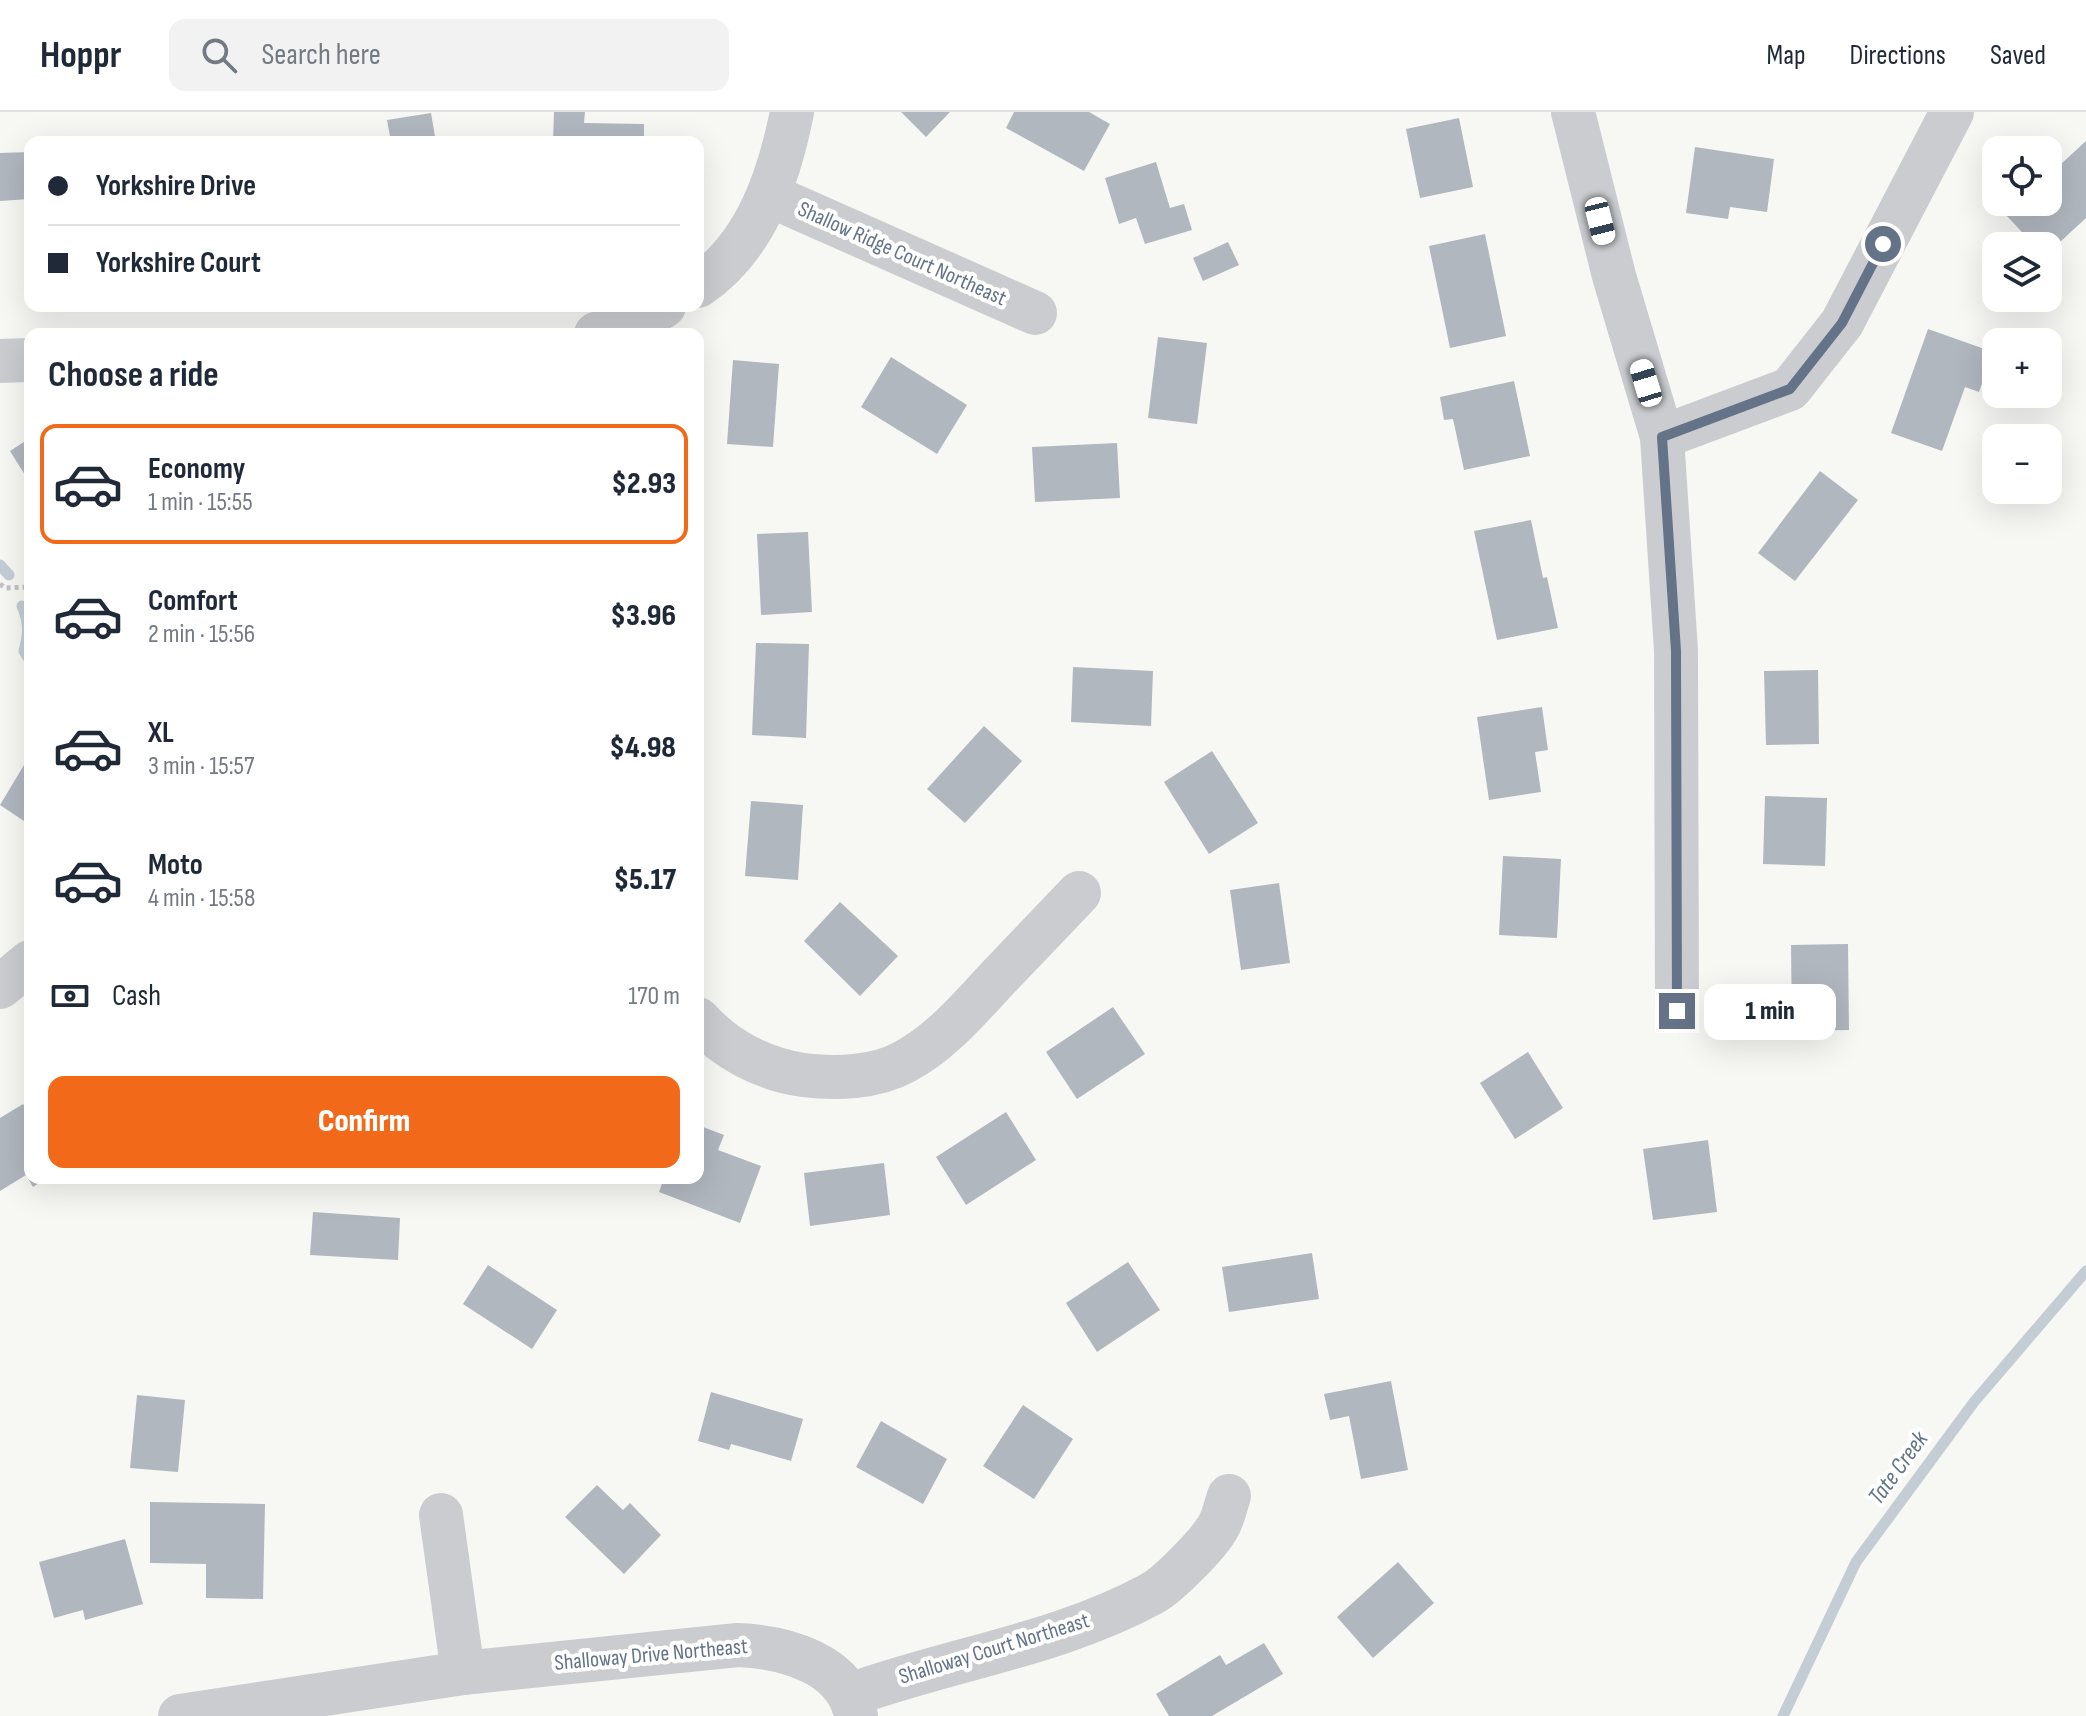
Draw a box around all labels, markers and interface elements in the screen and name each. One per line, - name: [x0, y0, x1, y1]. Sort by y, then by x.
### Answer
- search box: [169, 19, 729, 91]
- text: Hoppr: [40, 33, 121, 78]
- icon: search: [197, 33, 241, 77]
- text: Search here: [261, 37, 381, 73]
- text: Map: [1767, 39, 1806, 72]
- text: Directions: [1850, 39, 1946, 72]
- text: Saved: [1990, 39, 2046, 72]
- map controls: [1982, 136, 2062, 504]
- button: locate: [1982, 136, 2062, 216]
- text: Yorkshire Drive: [96, 168, 256, 204]
- car: [1583, 195, 1617, 247]
- street label: Shallow Ridge Court Northeast: [794, 196, 1011, 312]
- route start: [1865, 226, 1901, 262]
- button: layers: [1982, 232, 2062, 312]
- text: Yorkshire Court: [96, 245, 261, 281]
- button: +: [1982, 328, 2062, 408]
- text: Choose a ride: [48, 354, 219, 397]
- car: [1628, 357, 1664, 409]
- button: −: [1982, 424, 2062, 504]
- icon: car: [52, 448, 124, 520]
- text: Economy: [148, 451, 245, 487]
- text: $2.93: [612, 466, 676, 502]
- text: 1 min · 15:55: [148, 487, 253, 518]
- icon: car: [52, 580, 124, 652]
- text: Comfort: [148, 583, 238, 619]
- text: $3.96: [610, 598, 676, 634]
- text: 2 min · 15:56: [148, 619, 255, 650]
- icon: car: [52, 712, 124, 784]
- text: XL: [148, 715, 174, 751]
- text: $4.98: [610, 730, 676, 766]
- text: 3 min · 15:57: [148, 751, 254, 782]
- icon: car: [52, 844, 124, 916]
- text: Moto: [148, 847, 203, 883]
- text: $5.17: [614, 862, 676, 898]
- text: 4 min · 15:58: [148, 883, 255, 914]
- icon: cash: [48, 974, 92, 1018]
- text: Cash: [112, 978, 161, 1014]
- text: 170 m: [628, 981, 680, 1012]
- callout: 1 min: [1705, 983, 1837, 1039]
- route end: [1659, 993, 1695, 1029]
- text: 1 min: [1745, 996, 1795, 1027]
- button: Confirm: [48, 1076, 680, 1168]
- water label: Tate Creek: [1862, 1425, 1935, 1510]
- street label: Shalloway Court Northeast: [896, 1607, 1093, 1691]
- street label: Shalloway Drive Northeast: [553, 1633, 749, 1677]

